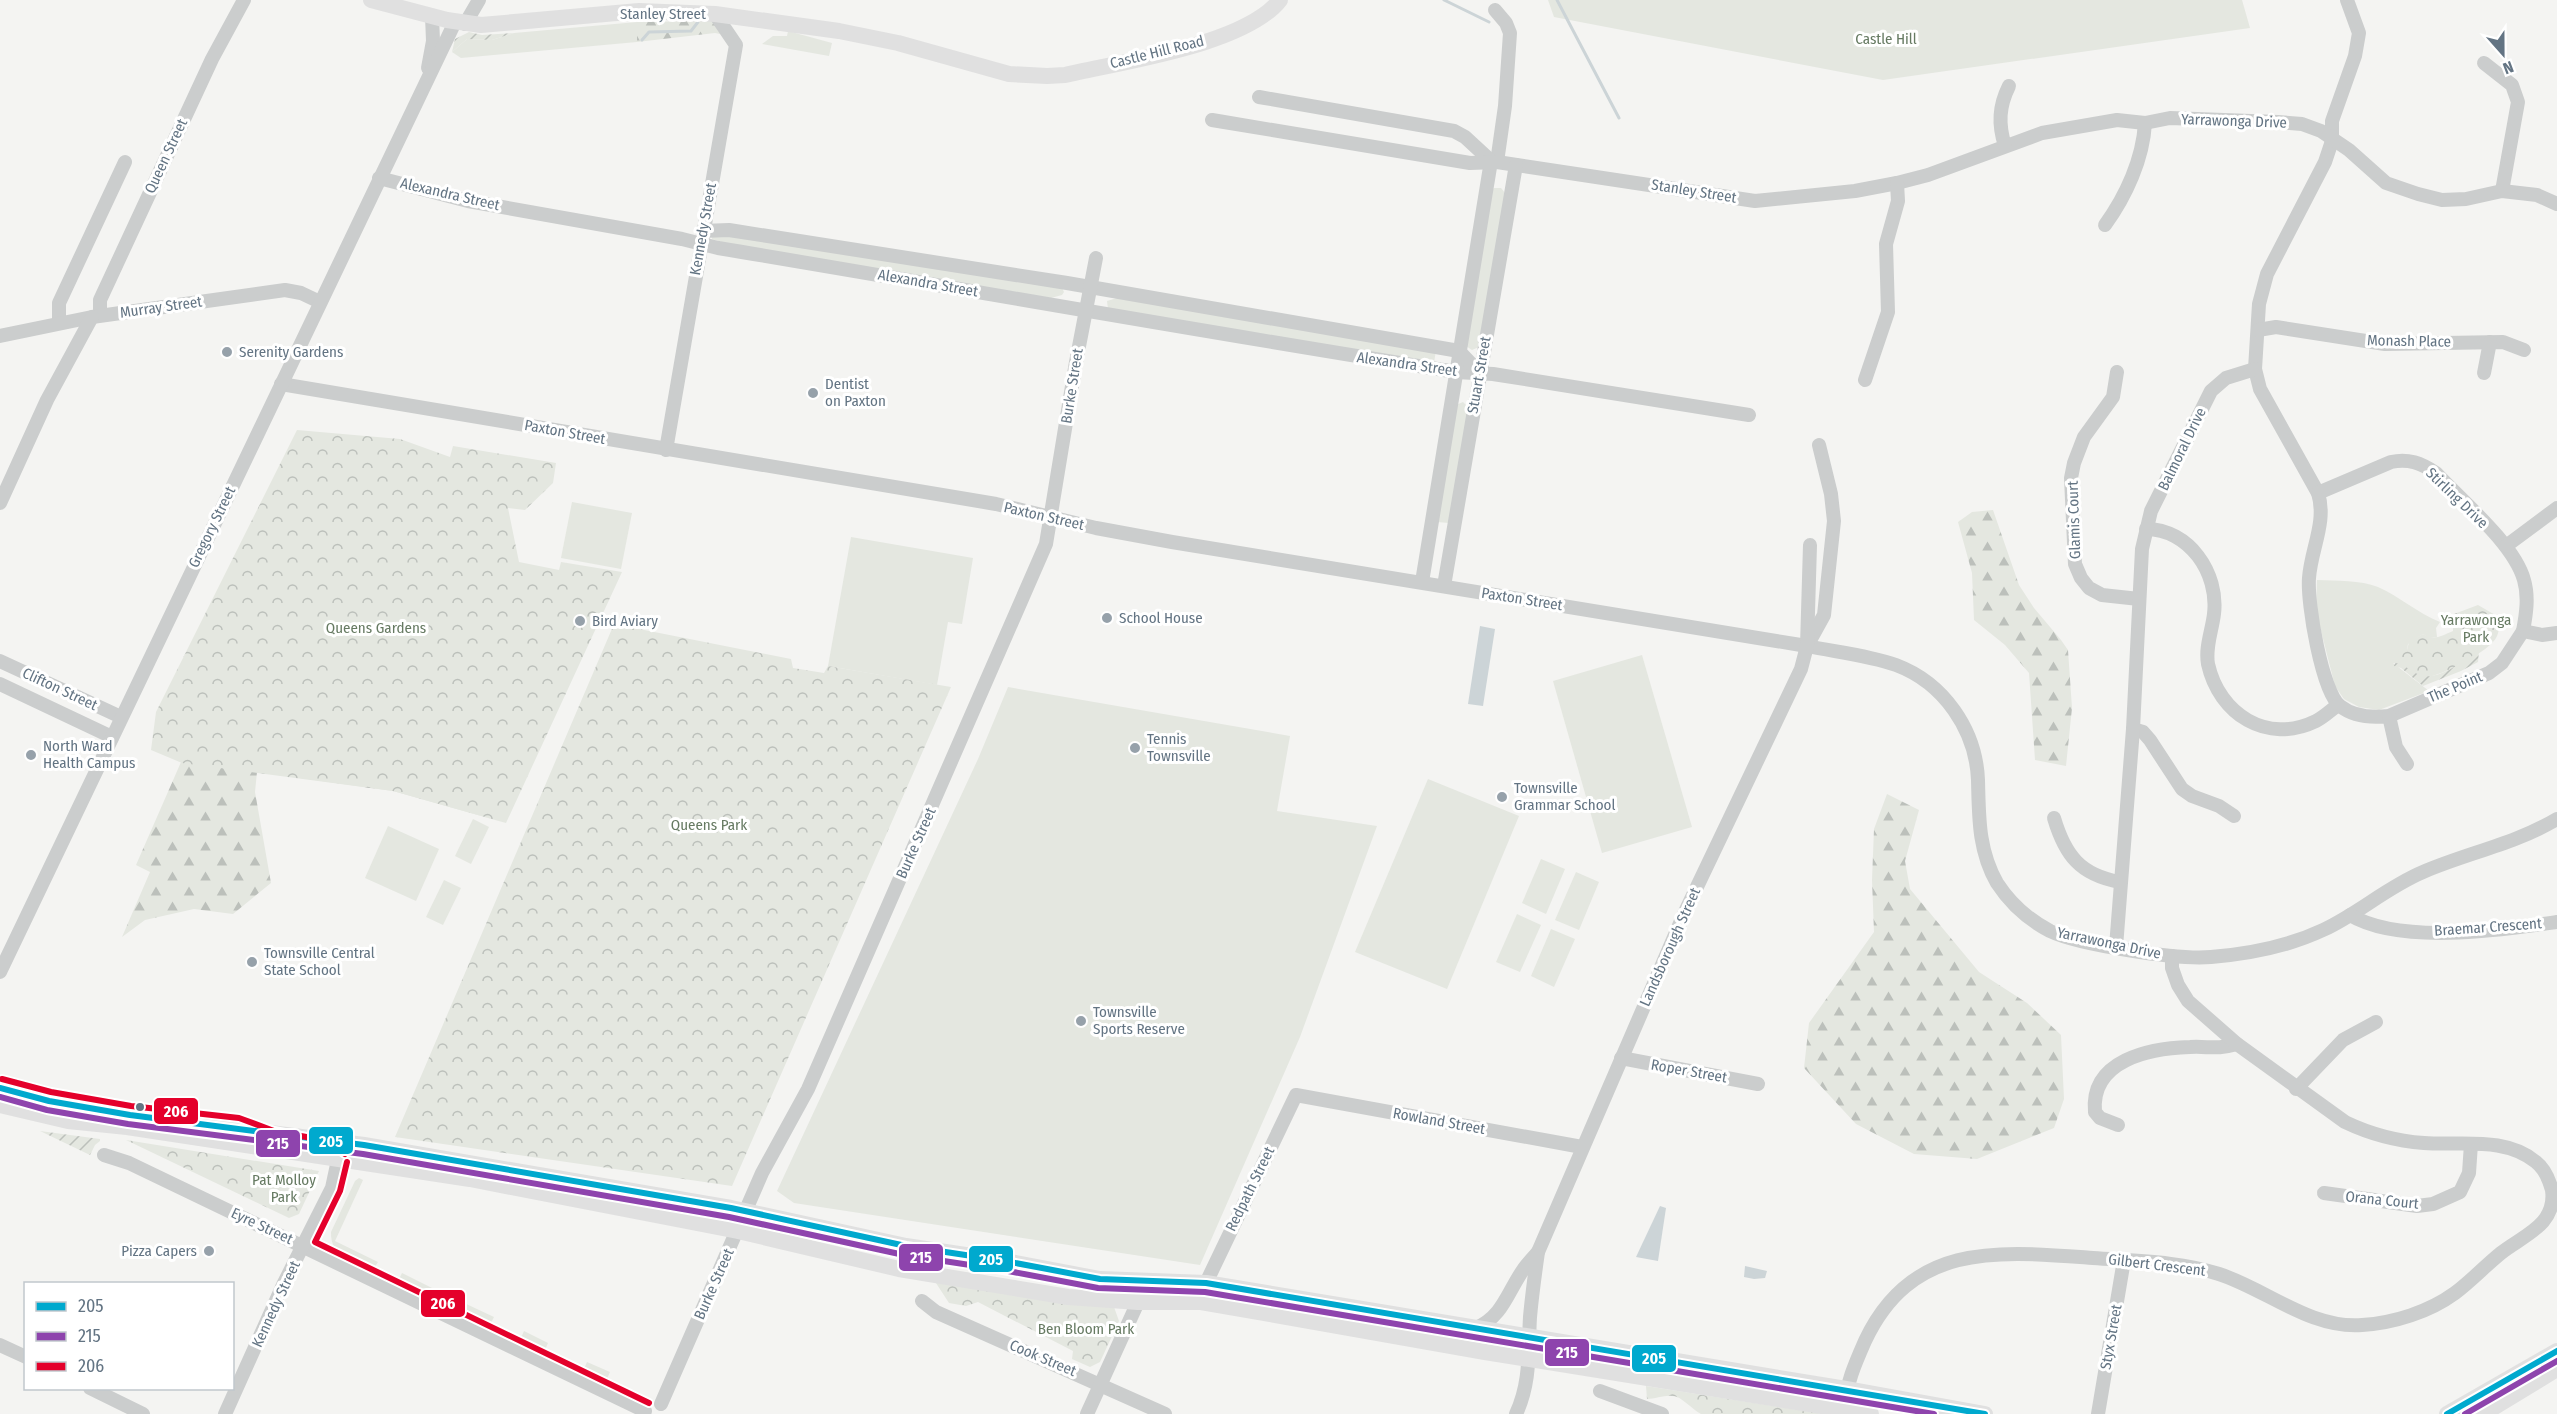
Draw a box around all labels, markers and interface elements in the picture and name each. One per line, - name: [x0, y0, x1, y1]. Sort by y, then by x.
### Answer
- street label: Stanley Street: [620, 5, 706, 23]
- north arrow: [2473, 24, 2533, 84]
- park label: Castle Hill: [1855, 30, 1917, 48]
- street label: Castle Hill Road: [1108, 32, 1206, 72]
- text: N: [2500, 57, 2516, 78]
- street label: Yarrawonga Drive: [2181, 110, 2287, 132]
- street label: Queen Street: [141, 116, 191, 196]
- street label: Alexandra Street: [399, 174, 501, 214]
- street label: Stanley Street: [1650, 175, 1738, 207]
- street label: Kennedy Street: [686, 181, 720, 277]
- street label: Alexandra Street: [877, 265, 979, 301]
- street label: Murray Street: [119, 292, 203, 322]
- street label: Monash Place: [2367, 331, 2451, 351]
- street label: Stuart Street: [1463, 335, 1495, 415]
- place label: Serenity Gardens: [239, 343, 343, 361]
- marker: Serenity Gardens: [220, 345, 234, 359]
- street label: Burke Street: [1057, 347, 1087, 425]
- street label: Alexandra Street: [1356, 348, 1458, 380]
- place label: Dentist on Paxton: [825, 375, 886, 410]
- marker: Dentist on Paxton: [806, 386, 820, 400]
- street label: Balmoral Drive: [2154, 405, 2210, 493]
- street label: Paxton Street: [523, 416, 607, 448]
- street label: Stirling Drive: [2422, 464, 2492, 532]
- street label: Glamis Court: [2064, 480, 2084, 559]
- street label: Gregory Street: [185, 483, 239, 570]
- street label: Paxton Street: [1002, 498, 1086, 534]
- street label: Paxton Street: [1480, 584, 1564, 614]
- place label: School House: [1119, 609, 1203, 627]
- marker: School House: [1100, 611, 1114, 625]
- park label: Yarrawonga Park: [2441, 611, 2511, 646]
- place label: Bird Aviary: [592, 612, 658, 630]
- marker: Bird Aviary: [573, 614, 587, 628]
- park label: Queens Gardens: [326, 619, 426, 637]
- street label: Clifton Street: [20, 664, 100, 714]
- street label: The Point: [2425, 667, 2485, 707]
- place label: Tennis Townsville: [1147, 730, 1211, 765]
- place label: North Ward Health Campus: [43, 737, 135, 772]
- marker: Tennis Townsville: [1128, 741, 1142, 755]
- marker: North Ward Health Campus: [24, 748, 38, 762]
- place label: Townsville Grammar School: [1514, 779, 1615, 814]
- marker: Townsville Grammar School: [1495, 790, 1509, 804]
- street label: Burke Street: [892, 805, 940, 881]
- park label: Queens Park: [671, 816, 747, 834]
- street label: Landsborough Street: [1636, 885, 1704, 1009]
- street label: Braemar Crescent: [2434, 914, 2542, 940]
- street label: Yarrawonga Drive: [2055, 923, 2163, 963]
- place label: Townsville Central State School: [264, 944, 375, 979]
- marker: Townsville Central State School: [245, 955, 259, 969]
- place label: Townsville Sports Reserve: [1093, 1003, 1185, 1038]
- marker: Townsville Sports Reserve: [1074, 1014, 1088, 1028]
- street label: Roper Street: [1650, 1055, 1729, 1087]
- line badge: 206: [153, 1097, 199, 1125]
- unlabelled marker: [134, 1101, 146, 1113]
- text: 206: [163, 1102, 188, 1121]
- street label: Rowland Street: [1392, 1104, 1487, 1138]
- line badge: 205: [308, 1126, 354, 1155]
- line badge: 215: [255, 1129, 301, 1158]
- text: 205: [318, 1132, 343, 1151]
- text: 215: [266, 1134, 289, 1153]
- street label: Redpath Street: [1222, 1144, 1278, 1234]
- park label: Pat Molloy Park: [252, 1171, 316, 1206]
- street label: Orana Court: [2345, 1187, 2420, 1213]
- street label: Eyre Street: [228, 1204, 296, 1248]
- place label: Pizza Capers: [121, 1242, 197, 1260]
- line badge: 215: [898, 1243, 944, 1272]
- marker: Pizza Capers: [202, 1244, 216, 1258]
- line badge: 205: [968, 1245, 1014, 1273]
- street label: Burke Street: [690, 1246, 738, 1322]
- text: 215: [909, 1248, 932, 1267]
- text: 205: [978, 1250, 1003, 1269]
- street label: Gilbert Crescent: [2107, 1250, 2207, 1280]
- street label: Kennedy Street: [248, 1258, 304, 1350]
- legend: [24, 1282, 234, 1390]
- line badge: 206: [420, 1289, 466, 1318]
- text: 206: [430, 1294, 455, 1313]
- text: 205: [78, 1295, 104, 1317]
- street label: Styx Street: [2096, 1303, 2126, 1371]
- park label: Ben Bloom Park: [1038, 1320, 1134, 1338]
- text: 215: [78, 1325, 101, 1347]
- street label: Cook Street: [1007, 1336, 1079, 1380]
- line badge: 215: [1544, 1338, 1590, 1367]
- text: 215: [1555, 1343, 1578, 1362]
- line badge: 205: [1631, 1344, 1677, 1373]
- text: 205: [1641, 1349, 1666, 1368]
- text: 206: [78, 1355, 104, 1377]

